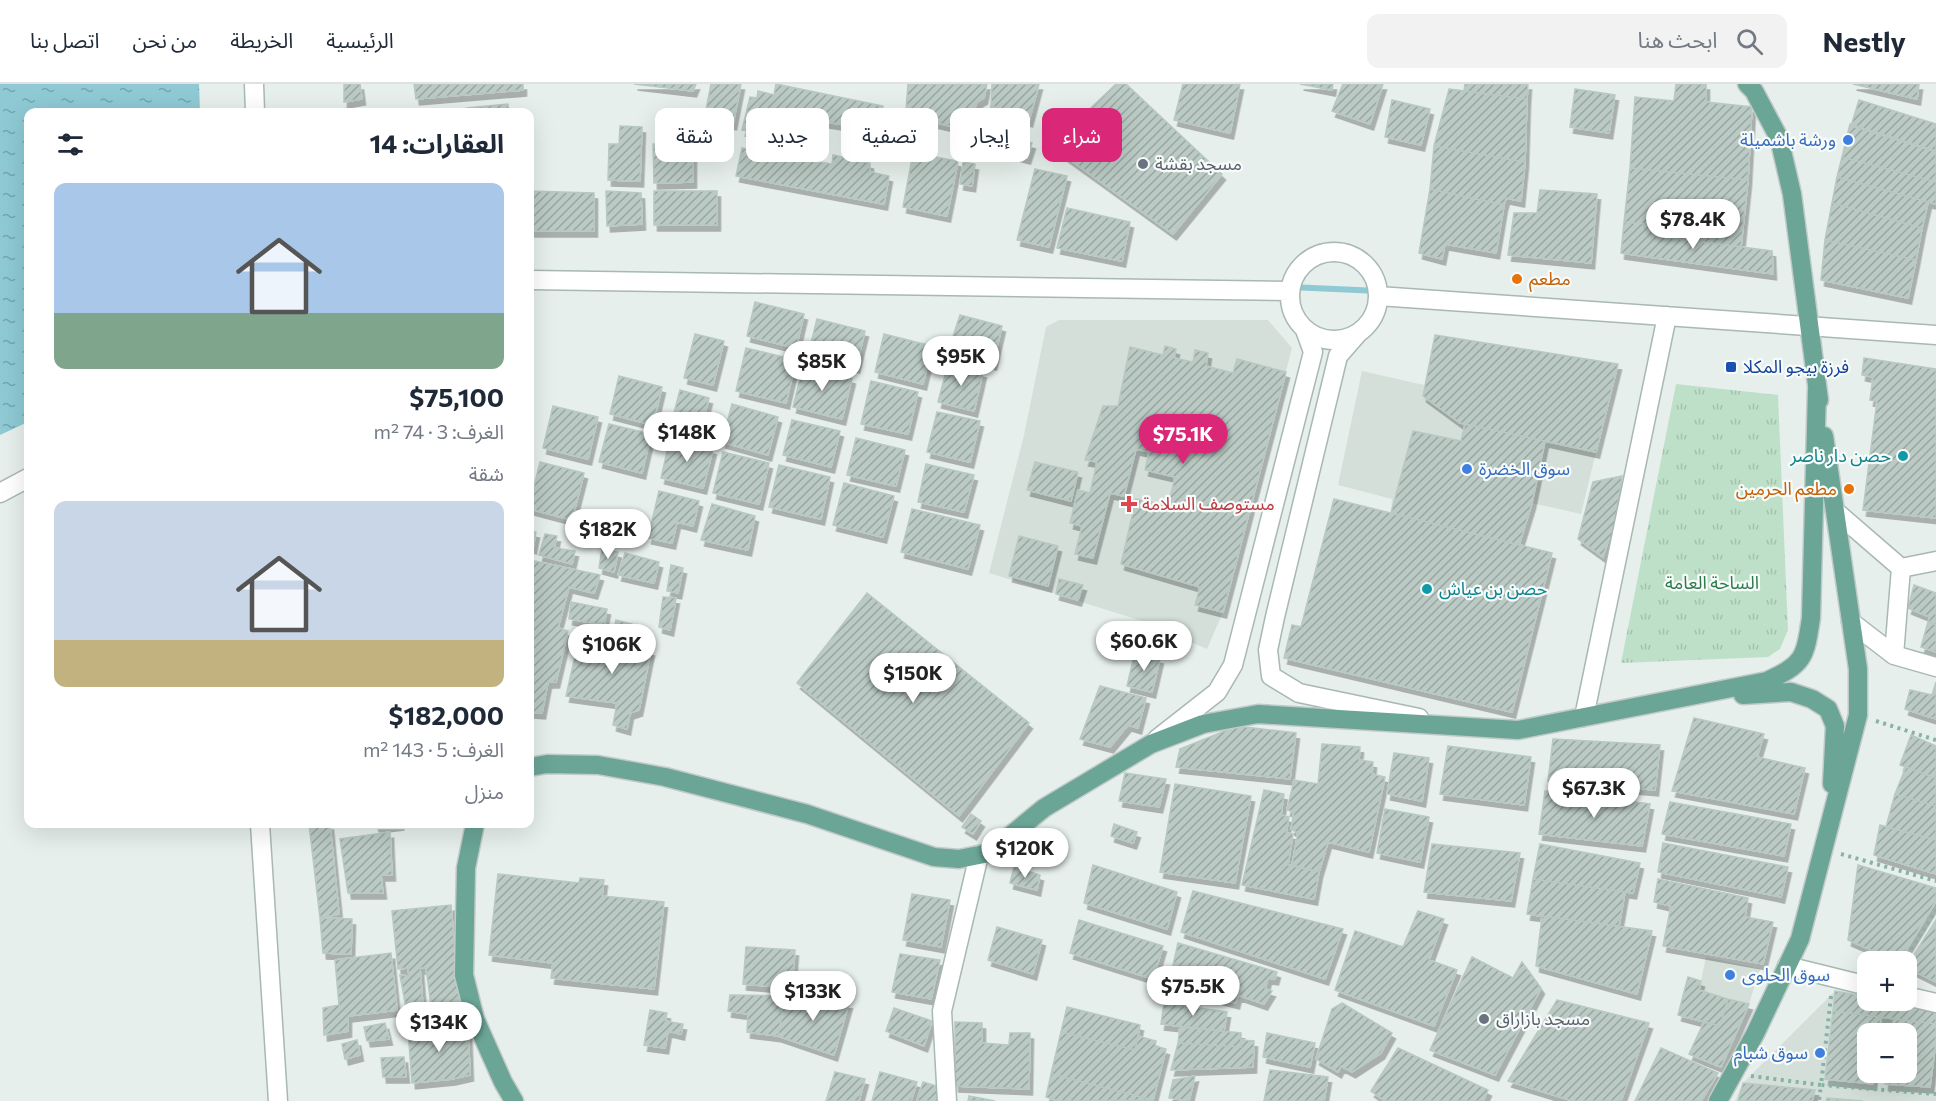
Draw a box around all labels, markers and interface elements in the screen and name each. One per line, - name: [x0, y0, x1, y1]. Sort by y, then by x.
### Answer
- search box: [1367, 14, 1787, 68]
- text: Nestly: [1823, 24, 1906, 58]
- icon: search: [1733, 25, 1766, 58]
- text: ابحث هنا: [1638, 26, 1718, 53]
- text: اتصل بنا: [30, 27, 100, 52]
- text: من نحن: [133, 27, 197, 52]
- text: الخريطة: [230, 27, 293, 52]
- text: الرئيسية: [326, 27, 394, 52]
- chip: شقة: [655, 108, 734, 162]
- chip: جديد: [746, 108, 829, 162]
- chip: تصفية: [841, 108, 938, 162]
- chip: إيجار: [950, 108, 1030, 162]
- chip: شراء: [1042, 108, 1122, 162]
- text: العقارات: 14: [370, 127, 504, 158]
- icon: filters: [54, 128, 87, 161]
- place label: ورشة باشميلة: [1740, 128, 1836, 151]
- marker: ورشة باشميلة: [1841, 133, 1855, 147]
- place label: مسجد بقشة: [1155, 152, 1242, 174]
- marker: مسجد بقشة: [1136, 157, 1150, 171]
- pin: $78.4K: [1644, 199, 1742, 250]
- text: $78.4K: [1660, 206, 1726, 230]
- icon: home: [225, 222, 333, 330]
- place label: مطعم: [1529, 267, 1571, 292]
- marker: مطعم: [1510, 272, 1524, 286]
- pin: $95K: [925, 336, 997, 387]
- pin: $85K: [786, 341, 858, 392]
- text: $95K: [936, 343, 986, 367]
- text: $85K: [797, 348, 847, 372]
- place label: فرزة بيجو المكلا: [1743, 355, 1849, 378]
- marker: فرزة بيجو المكلا: [1724, 360, 1738, 374]
- text: $75,100: [409, 381, 504, 412]
- pin: $148K: [645, 412, 729, 463]
- pin: $75.1K: [1134, 414, 1232, 465]
- text: الغرف: 3 · 74 m²: [374, 419, 504, 443]
- text: $148K: [657, 419, 717, 443]
- text: $75.1K: [1153, 421, 1213, 445]
- place label: حصن دار ناصر: [1789, 444, 1891, 467]
- marker: حصن دار ناصر: [1896, 449, 1910, 463]
- place label: سوق الخضرة: [1479, 457, 1570, 480]
- text: شقة: [469, 461, 504, 485]
- marker: سوق الخضرة: [1460, 462, 1474, 476]
- place label: مطعم الحرمين: [1736, 477, 1837, 502]
- marker: مطعم الحرمين: [1842, 482, 1856, 496]
- place label: مستوصف السلامة: [1142, 492, 1275, 515]
- marker: مستوصف السلامة: [1120, 495, 1138, 513]
- pin: $182K: [566, 509, 650, 560]
- text: $182K: [579, 516, 637, 540]
- icon: home: [225, 540, 333, 648]
- park label: الساحة العامة: [1665, 571, 1759, 593]
- place label: حصن بن عياش: [1439, 577, 1547, 600]
- marker: حصن بن عياش: [1420, 582, 1434, 596]
- pin: $60.6K: [1095, 621, 1193, 672]
- pin: $106K: [570, 624, 654, 675]
- text: $60.6K: [1110, 628, 1178, 652]
- text: $106K: [582, 631, 642, 655]
- pin: $150K: [871, 653, 955, 704]
- text: $150K: [883, 660, 943, 684]
- text: $182,000: [389, 699, 504, 730]
- text: الغرف: 5 · 143 m²: [363, 737, 504, 761]
- pin: $67.3K: [1545, 768, 1643, 819]
- text: $67.3K: [1562, 775, 1626, 799]
- text: منزل: [465, 779, 504, 803]
- pin: $120K: [983, 828, 1067, 879]
- text: $120K: [995, 835, 1055, 859]
- map controls: [1857, 951, 1917, 1083]
- button: +: [1857, 951, 1917, 1011]
- place label: سوق الحلوى: [1742, 963, 1830, 986]
- pin: $75.5K: [1144, 966, 1242, 1017]
- marker: سوق الحلوى: [1723, 968, 1737, 982]
- pin: $133K: [771, 971, 855, 1022]
- text: $75.5K: [1161, 973, 1225, 997]
- text: $133K: [784, 978, 842, 1002]
- pin: $134K: [397, 1002, 481, 1053]
- place label: مسجد بازاراق: [1496, 1007, 1590, 1030]
- text: $134K: [410, 1009, 468, 1033]
- marker: مسجد بازاراق: [1477, 1012, 1491, 1026]
- button: −: [1857, 1023, 1917, 1083]
- place label: سوق شبام: [1734, 1041, 1808, 1067]
- marker: سوق شبام: [1813, 1046, 1827, 1060]

